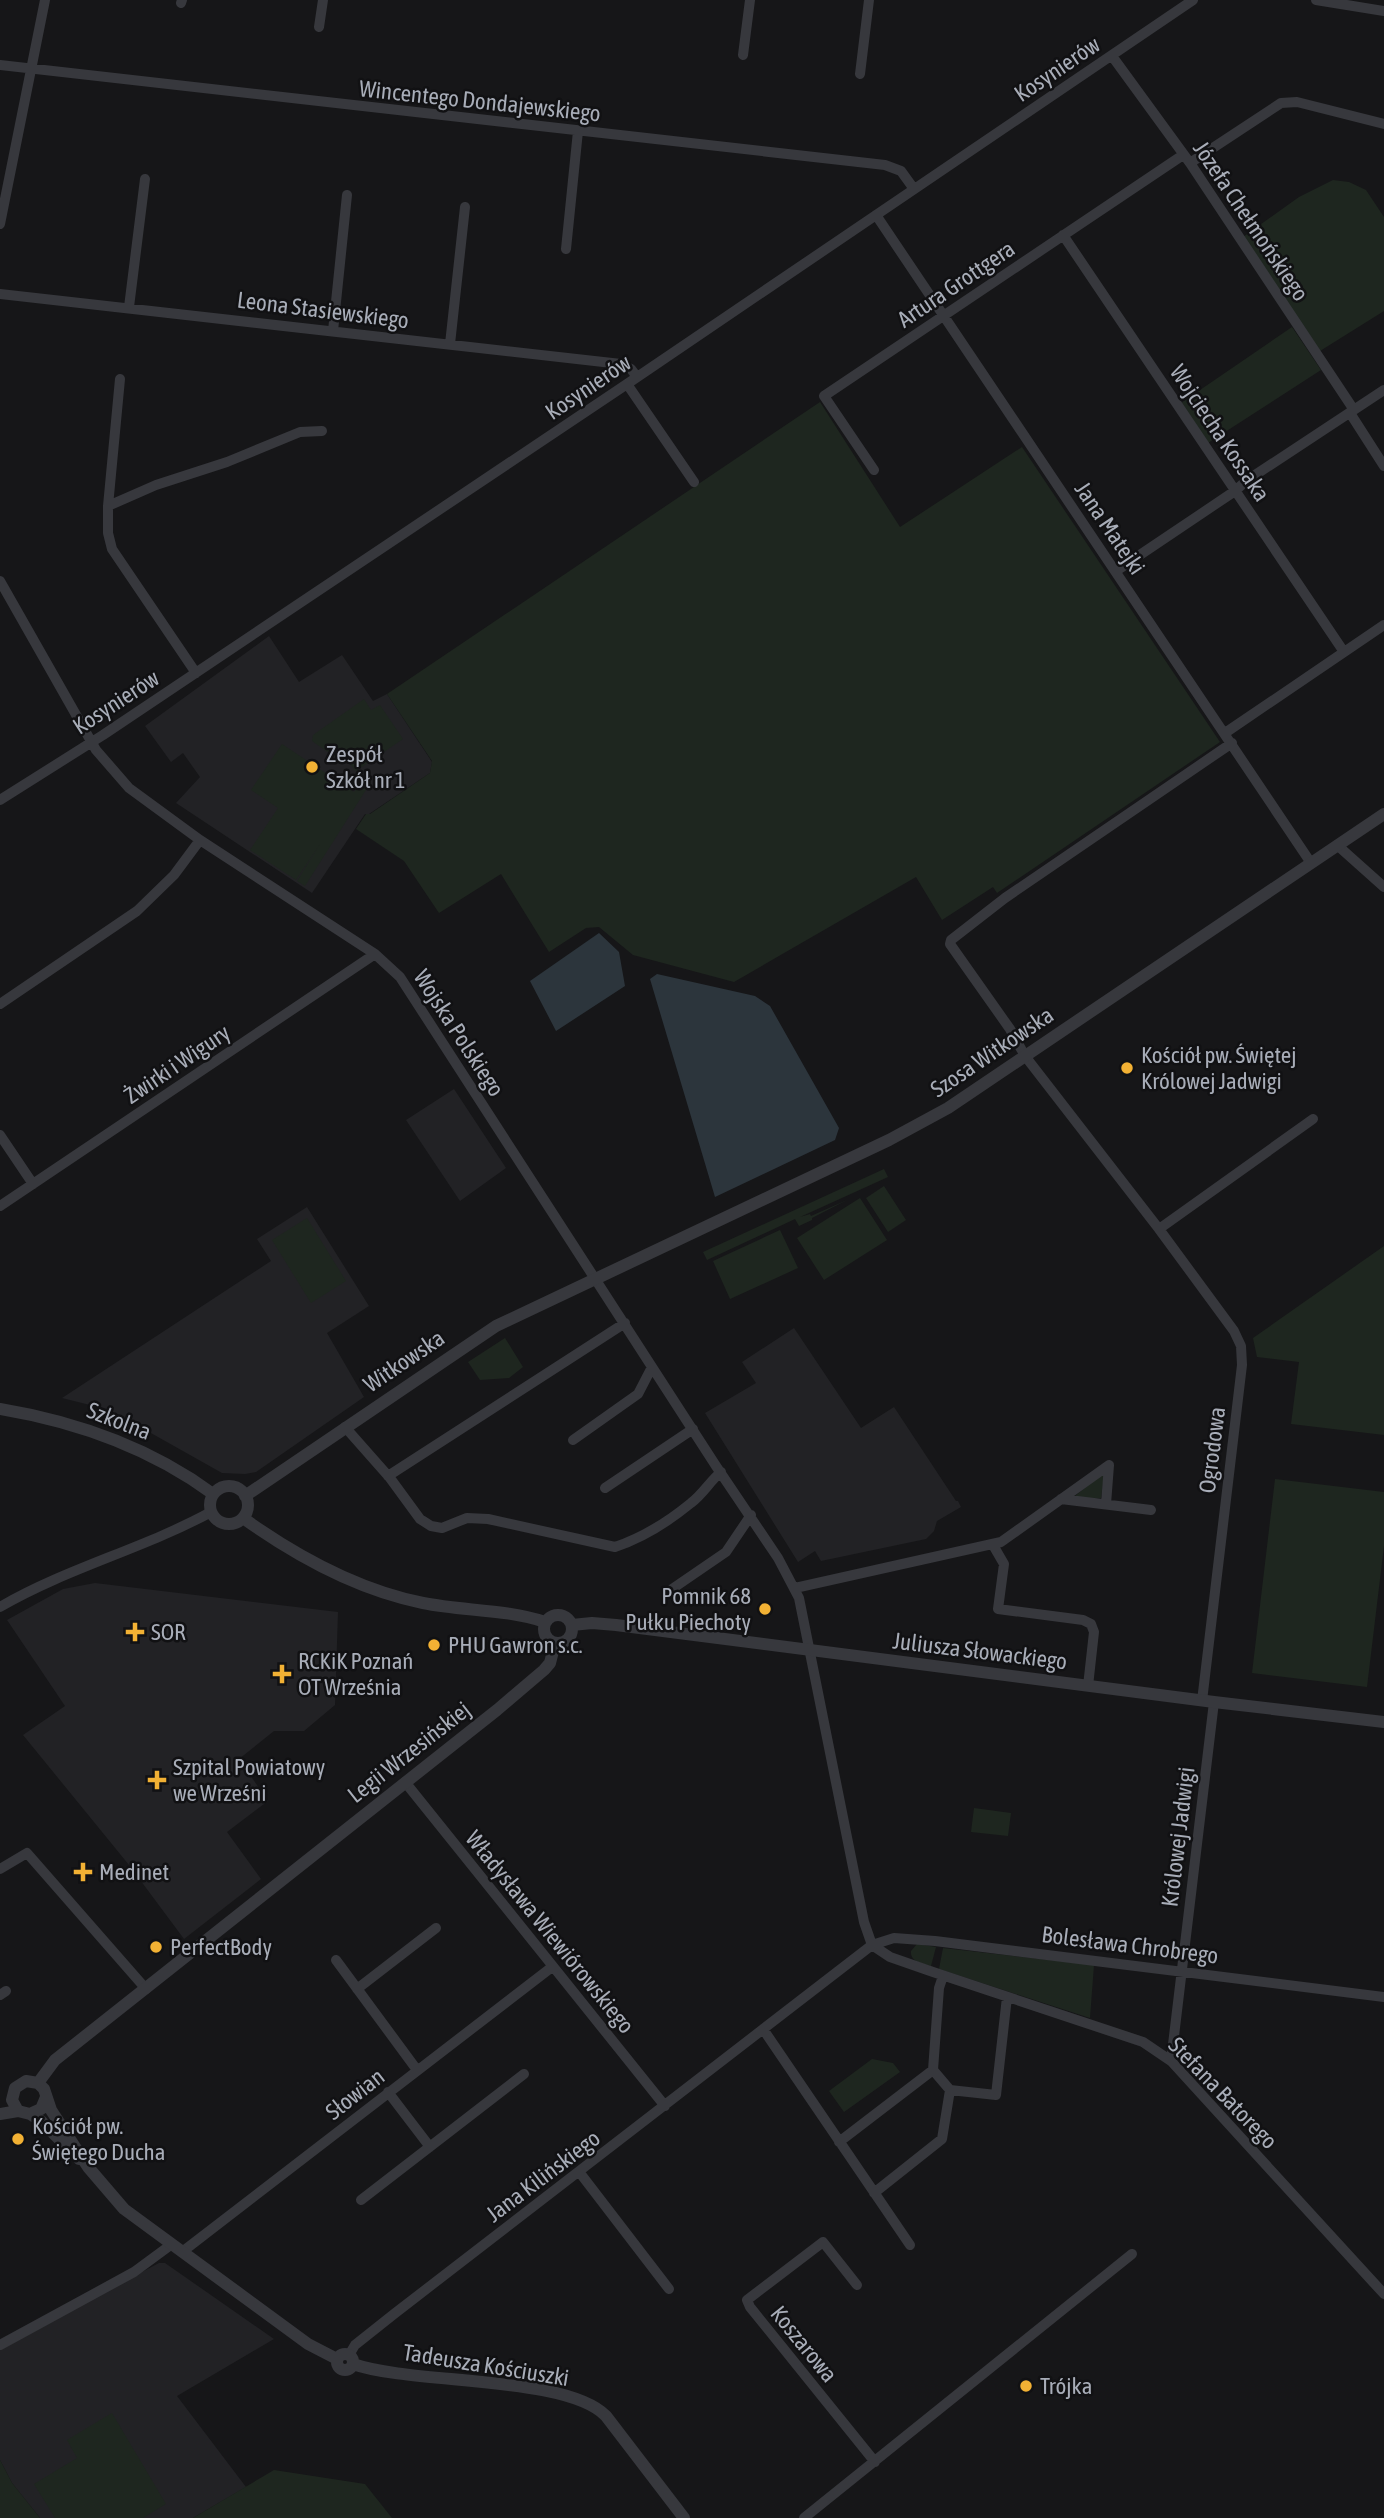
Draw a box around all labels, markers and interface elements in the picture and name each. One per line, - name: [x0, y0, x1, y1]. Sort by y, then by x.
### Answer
- street label: Kosynierów: [1009, 31, 1105, 107]
- street label: Wincentego Dondajewskiego: [358, 75, 602, 127]
- street label: Józefa Chełmońskiego: [1188, 136, 1314, 306]
- street label: Artura Grottgera: [892, 235, 1020, 333]
- street label: Leona Stasiewskiego: [236, 287, 410, 333]
- street label: Kosynierów: [540, 349, 636, 425]
- street label: Wojciecha Kossaka: [1165, 360, 1275, 506]
- street label: Jana Matejki: [1070, 477, 1150, 579]
- street label: Kosynierów: [68, 664, 164, 739]
- place label: Zespół Szkół nr 1: [326, 741, 406, 793]
- marker: Zespół Szkół nr 1: [304, 759, 320, 775]
- street label: Wojska Polskiego: [408, 965, 510, 1101]
- street label: Szosa Witkowska: [926, 1002, 1058, 1102]
- street label: Żwirki i Wigury: [119, 1019, 235, 1109]
- place label: Kościół pw. Świętej Królowej Jadwigi: [1141, 1042, 1297, 1094]
- marker: Kościół pw. Świętej Królowej Jadwigi: [1119, 1060, 1135, 1076]
- street label: Witkowska: [359, 1325, 449, 1397]
- street label: Szkolna: [83, 1397, 155, 1445]
- street label: Ogrodowa: [1194, 1405, 1230, 1495]
- place label: Pomnik 68 Pułku Piechoty: [625, 1583, 751, 1635]
- marker: Pomnik 68 Pułku Piechoty: [757, 1601, 773, 1617]
- place label: SOR: [151, 1619, 186, 1645]
- marker: SOR: [125, 1622, 145, 1642]
- street label: Juliusza Słowackiego: [891, 1627, 1069, 1675]
- place label: PHU Gawron s.c.: [448, 1632, 583, 1658]
- marker: PHU Gawron s.c.: [426, 1637, 442, 1653]
- place label: RCKiK Poznań OT Września: [298, 1648, 414, 1700]
- marker: RCKiK Poznań OT Września: [272, 1664, 292, 1684]
- street label: Legii Wrzesińskiej: [343, 1696, 475, 1808]
- place label: Szpital Powiatowy we Wrześni: [173, 1754, 325, 1806]
- street label: Królowej Jadwigi: [1157, 1766, 1199, 1908]
- marker: Szpital Powiatowy we Wrześni: [147, 1770, 167, 1790]
- street label: Władysława Wiewiórowskiego: [460, 1826, 640, 2038]
- place label: Medinet: [99, 1859, 169, 1885]
- marker: Medinet: [73, 1862, 93, 1882]
- street label: Bolesława Chrobrego: [1040, 1921, 1220, 1969]
- place label: PerfectBody: [170, 1934, 272, 1960]
- marker: PerfectBody: [148, 1939, 164, 1955]
- street label: Stefana Batorego: [1163, 2032, 1283, 2154]
- street label: Słowian: [321, 2063, 389, 2125]
- place label: Kościół pw. Świętego Ducha: [32, 2113, 165, 2165]
- street label: Jana Kilińskiego: [481, 2125, 605, 2227]
- marker: Kościół pw. Świętego Ducha: [10, 2131, 26, 2147]
- street label: Koszarowa: [765, 2301, 843, 2387]
- street label: Tadeusza Kościuszki: [401, 2339, 571, 2391]
- place label: Trójka: [1040, 2373, 1092, 2399]
- marker: Trójka: [1018, 2378, 1034, 2394]

